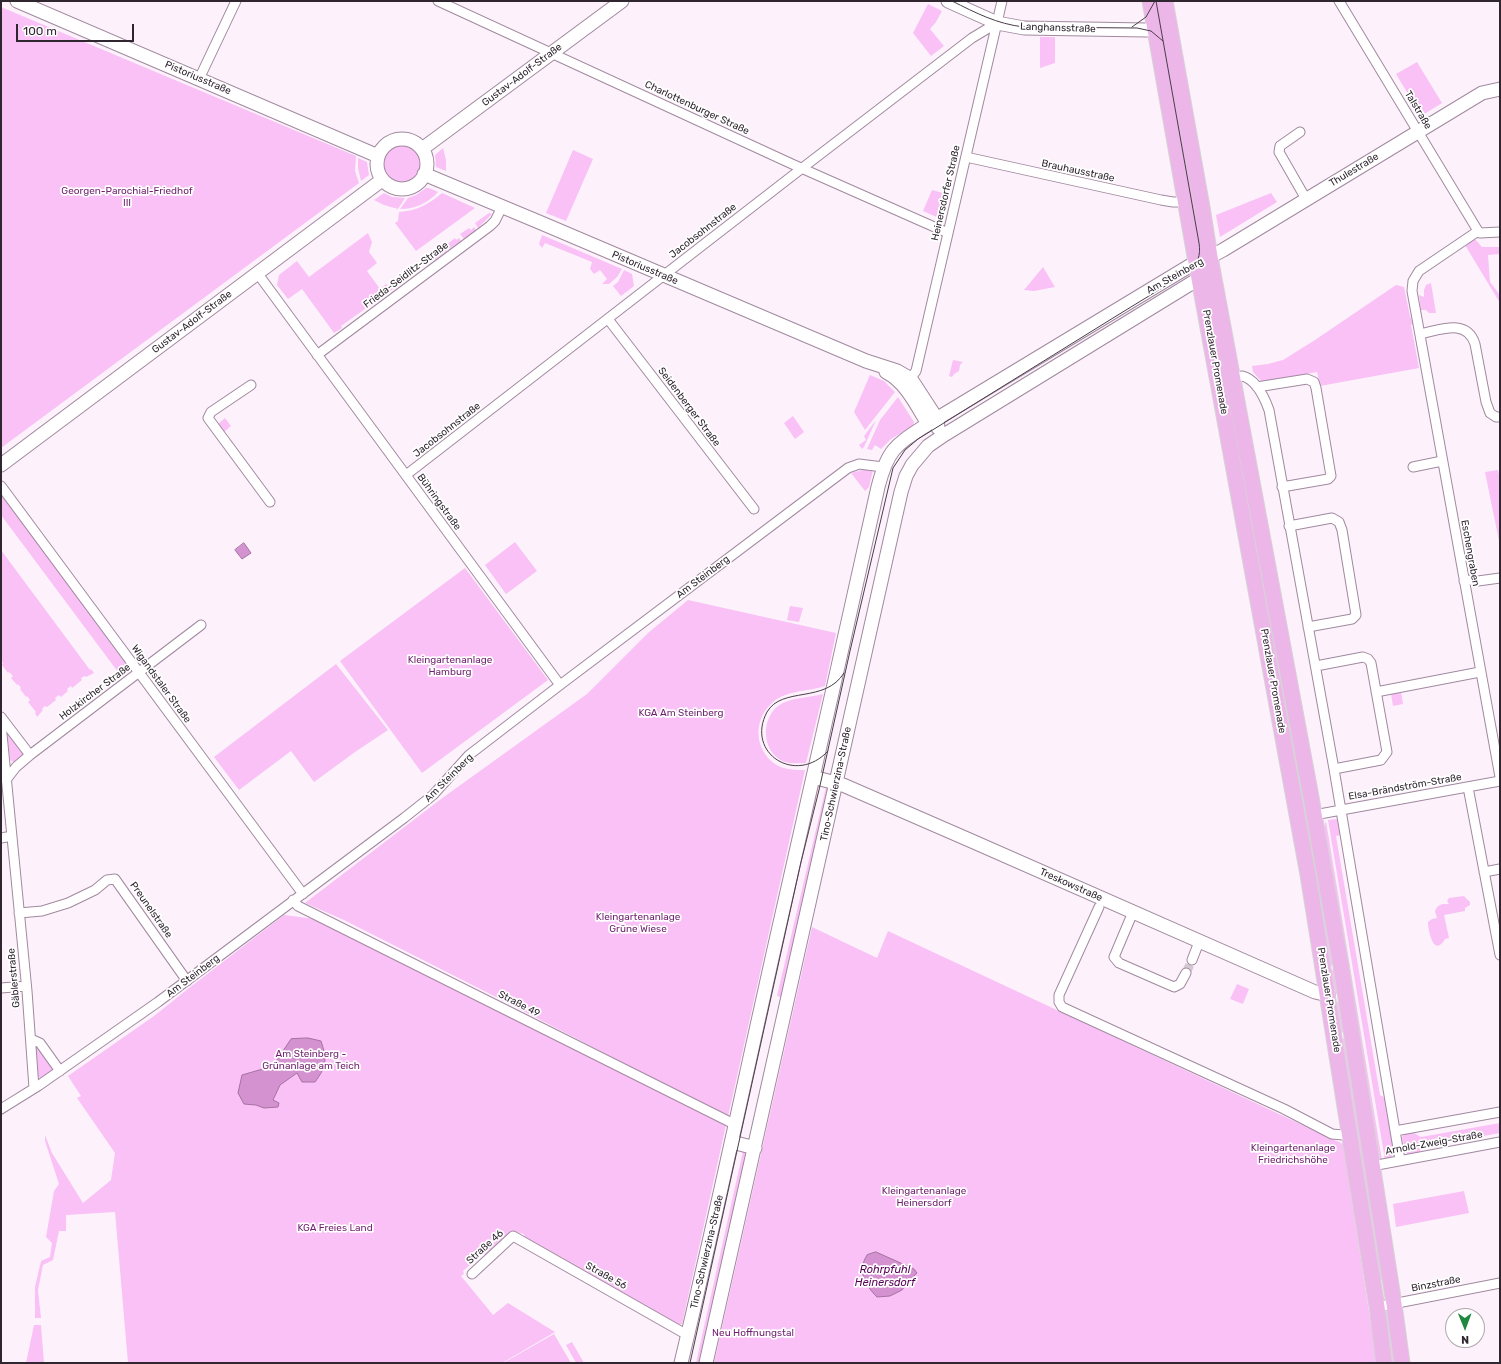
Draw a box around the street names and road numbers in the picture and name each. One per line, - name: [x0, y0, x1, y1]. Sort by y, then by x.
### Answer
- street label: Langhansstraße: [1020, 21, 1096, 35]
- street label: Gustav-Adolf-Straße: [480, 41, 564, 109]
- street label: Pistoriusstraße: [163, 59, 233, 97]
- street label: Charlottenburger Straße: [643, 78, 751, 138]
- street label: Talstraße: [1402, 89, 1434, 131]
- street label: Heinersdorfer Straße: [929, 144, 963, 242]
- street label: Thulestraße: [1327, 151, 1381, 189]
- street label: Brauhausstraße: [1040, 157, 1116, 185]
- street label: Jacobsohnstraße: [667, 201, 739, 261]
- street label: Frieda-Seidlitz-Straße: [361, 239, 451, 311]
- street label: Pistoriusstraße: [610, 249, 680, 287]
- street label: Am Steinberg: [1144, 255, 1206, 297]
- street label: Gustav-Adolf-Straße: [150, 288, 234, 356]
- street label: Prenzlauer Promenade: [1200, 309, 1230, 415]
- street label: Seidenberger Straße: [655, 365, 723, 449]
- street label: Jacobsohnstraße: [411, 400, 483, 460]
- street label: Bühringstraße: [415, 471, 463, 533]
- street label: Eschengraben: [1458, 519, 1482, 587]
- street label: Am Steinberg: [674, 553, 732, 601]
- street label: Prenzlauer Promenade: [1258, 628, 1288, 734]
- street label: Wigandstaler Straße: [129, 643, 193, 725]
- street label: Holzkircher Straße: [57, 661, 133, 723]
- street label: Tino-Schwierzina-Straße: [818, 726, 854, 842]
- street label: Am Steinberg: [422, 751, 476, 805]
- street label: Elsa-Brändström-Straße: [1347, 771, 1463, 803]
- street label: Treskowstraße: [1038, 866, 1104, 904]
- street label: Preunelstraße: [127, 880, 175, 940]
- street label: Prenzlauer Promenade: [1315, 947, 1343, 1053]
- street label: Gäblerstraße: [5, 948, 23, 1008]
- street label: Am Steinberg: [164, 952, 222, 1000]
- street label: Straße 49: [496, 988, 542, 1020]
- street label: Arnold-Zweig-Straße: [1385, 1129, 1483, 1157]
- street label: Tino-Schwierzina-Straße: [688, 1194, 726, 1310]
- street label: Straße 46: [464, 1227, 506, 1267]
- street label: Straße 56: [583, 1260, 629, 1292]
- street label: Binzstraße: [1410, 1273, 1462, 1295]

